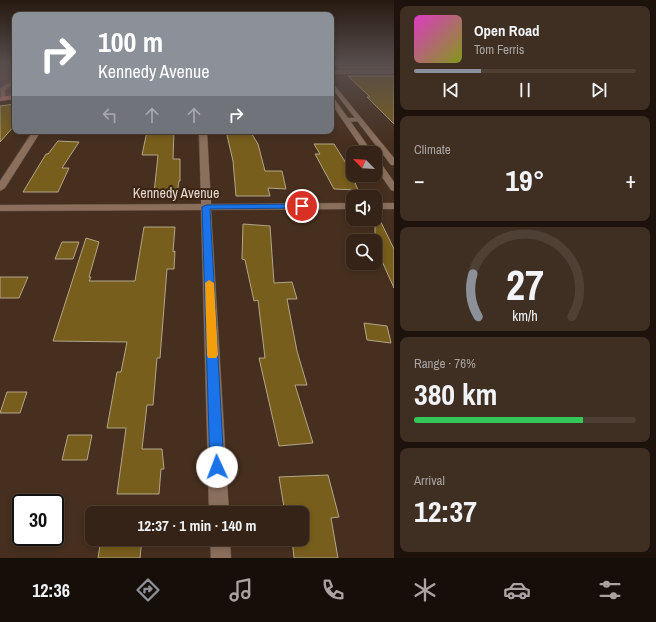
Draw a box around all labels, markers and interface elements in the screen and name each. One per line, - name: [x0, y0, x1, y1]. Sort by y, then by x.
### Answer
- text: Open Road: [474, 20, 540, 41]
- text: 100 m: [98, 23, 163, 61]
- icon: right: [32, 28, 84, 80]
- text: Tom Ferris: [474, 41, 524, 58]
- text: Kennedy Avenue: [98, 59, 209, 84]
- icon: previous: [440, 79, 462, 101]
- icon: pause: [514, 79, 536, 101]
- icon: next: [588, 79, 610, 101]
- icon: left: [99, 104, 121, 126]
- icon: ahead: [141, 104, 163, 126]
- icon: ahead: [183, 104, 205, 126]
- icon: right: [225, 104, 247, 126]
- text: Climate: [414, 141, 451, 158]
- north arrow: [346, 146, 382, 182]
- map controls: [346, 146, 382, 270]
- text: 19°: [505, 160, 545, 200]
- text: −: [414, 165, 425, 195]
- text: +: [625, 165, 636, 195]
- street label: Kennedy Avenue: [133, 184, 219, 202]
- pin: [285, 189, 319, 223]
- button: sound: [346, 190, 382, 226]
- icon: arrive: [291, 195, 313, 217]
- button: search: [346, 234, 382, 270]
- text: 27: [506, 257, 544, 313]
- text: km/h: [512, 306, 538, 325]
- text: Range · 76%: [414, 355, 476, 372]
- text: 380 km: [414, 374, 497, 414]
- position arrow: [196, 446, 238, 488]
- text: Arrival: [414, 472, 445, 489]
- text: 12:37: [414, 491, 477, 531]
- speed limit sign: 30: [12, 494, 64, 546]
- text: 12:37 · 1 min · 140 m: [138, 515, 256, 536]
- icon: directions: [134, 576, 162, 604]
- icon: music: [227, 576, 255, 604]
- icon: phone: [319, 576, 347, 604]
- icon: climate: [411, 576, 439, 604]
- icon: car: [503, 576, 531, 604]
- icon: filters: [596, 576, 624, 604]
- text: 12:36: [32, 578, 70, 603]

